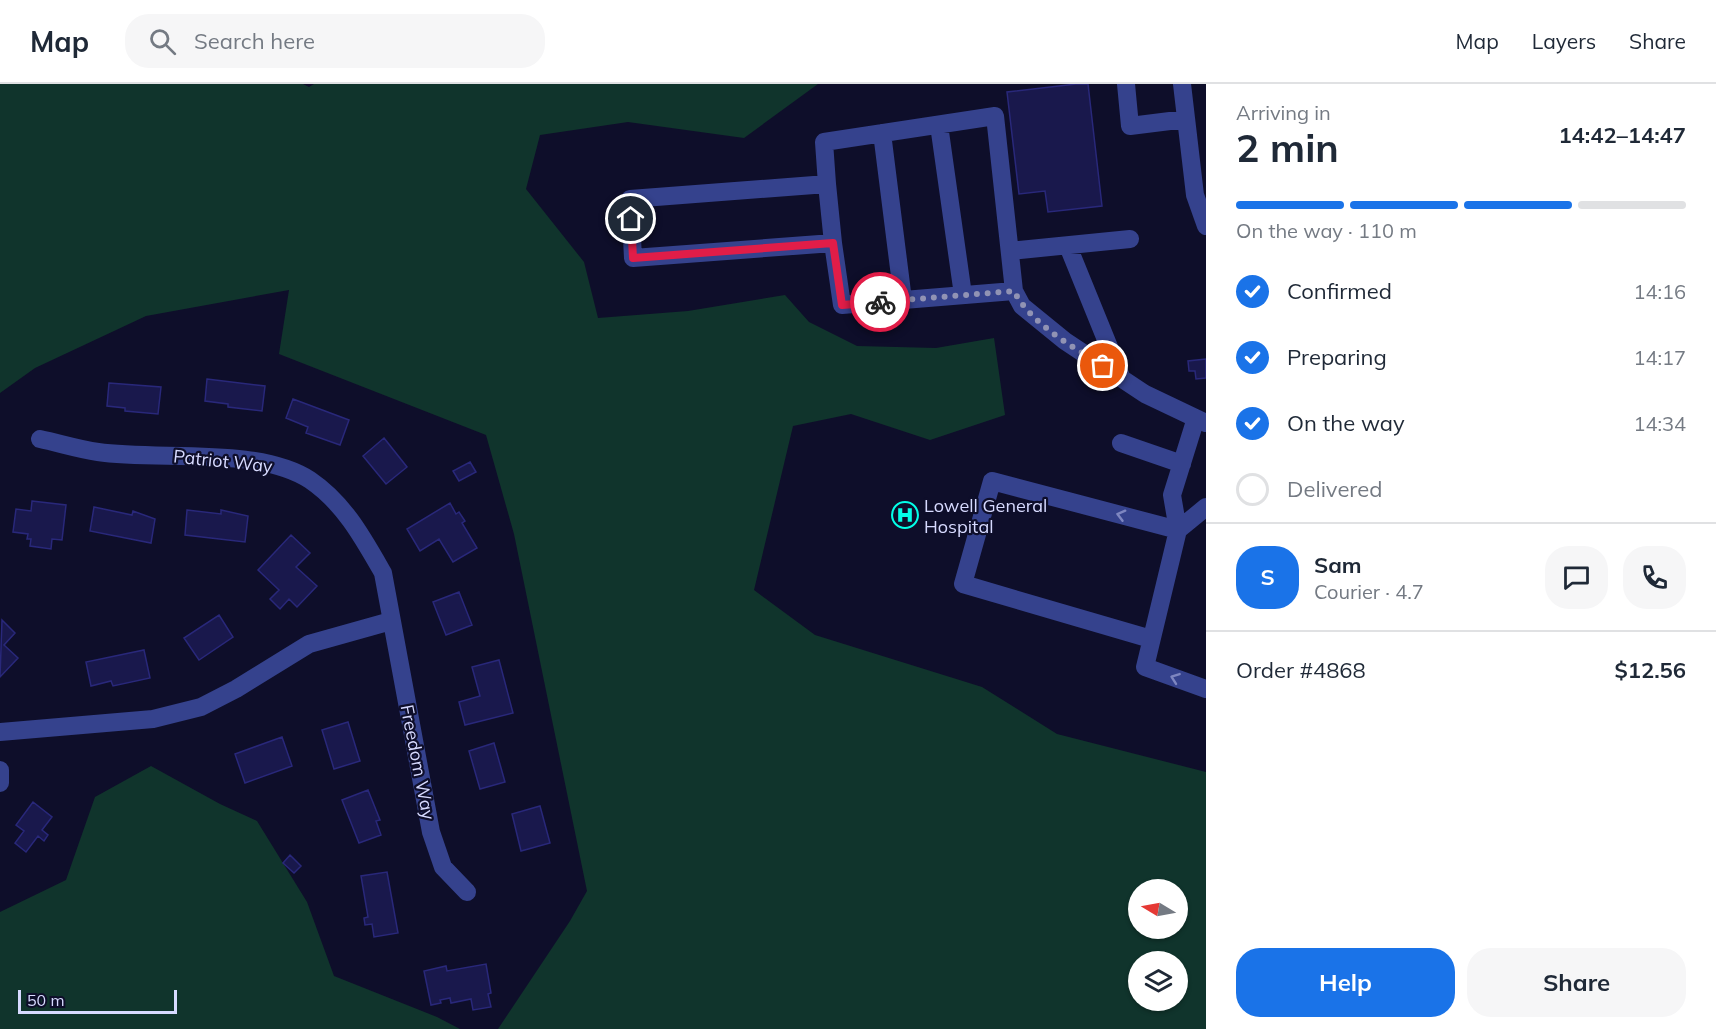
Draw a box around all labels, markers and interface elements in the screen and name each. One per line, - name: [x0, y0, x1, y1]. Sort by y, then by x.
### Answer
- search box: [125, 14, 545, 68]
- text: Map: [30, 24, 89, 59]
- icon: search: [146, 25, 179, 58]
- text: Search here: [194, 27, 315, 55]
- text: Map: [1456, 28, 1499, 54]
- text: Layers: [1532, 28, 1596, 54]
- text: Share: [1629, 28, 1686, 54]
- text: Arriving in: [1236, 100, 1331, 125]
- text: 14:42–14:47: [1558, 121, 1686, 149]
- text: 2 min: [1236, 123, 1339, 172]
- pin: [605, 193, 656, 244]
- icon: home: [614, 202, 647, 235]
- text: On the way · 110 m: [1236, 218, 1417, 243]
- courier: [850, 272, 910, 332]
- icon: check: [1236, 275, 1269, 308]
- text: Confirmed: [1287, 277, 1392, 305]
- text: 14:16: [1633, 279, 1686, 304]
- icon: bike: [864, 286, 897, 319]
- pin: [1077, 340, 1128, 391]
- icon: check: [1236, 341, 1269, 374]
- text: Preparing: [1287, 343, 1387, 371]
- text: 14:17: [1633, 345, 1686, 370]
- icon: bag: [1086, 349, 1119, 382]
- icon: check: [1236, 407, 1269, 440]
- text: On the way: [1287, 409, 1405, 437]
- text: 14:34: [1633, 411, 1686, 436]
- street label: Patriot Way: [172, 444, 274, 478]
- text: Delivered: [1287, 475, 1382, 503]
- place label: Lowell General Hospital: [924, 494, 1047, 538]
- hospital icon: Lowell General Hospital: [890, 500, 920, 530]
- one-way arrow: [1116, 510, 1127, 522]
- button: chat: [1545, 546, 1608, 609]
- button: phone: [1623, 546, 1686, 609]
- text: Sam: [1314, 551, 1362, 579]
- text: S: [1260, 563, 1275, 591]
- text: Courier · 4.7: [1314, 579, 1424, 604]
- text: Order #4868: [1236, 656, 1366, 684]
- text: $12.56: [1615, 656, 1686, 684]
- one-way arrow: [1171, 673, 1181, 686]
- street label: Freedom Way: [396, 702, 441, 822]
- north arrow: [1128, 879, 1188, 939]
- map controls: [1128, 879, 1188, 1011]
- button: Help: [1236, 948, 1455, 1017]
- button: Share: [1467, 948, 1686, 1017]
- button: layers: [1128, 951, 1188, 1011]
- scale bar: [18, 987, 177, 1014]
- text: 50 m: [27, 990, 64, 1010]

